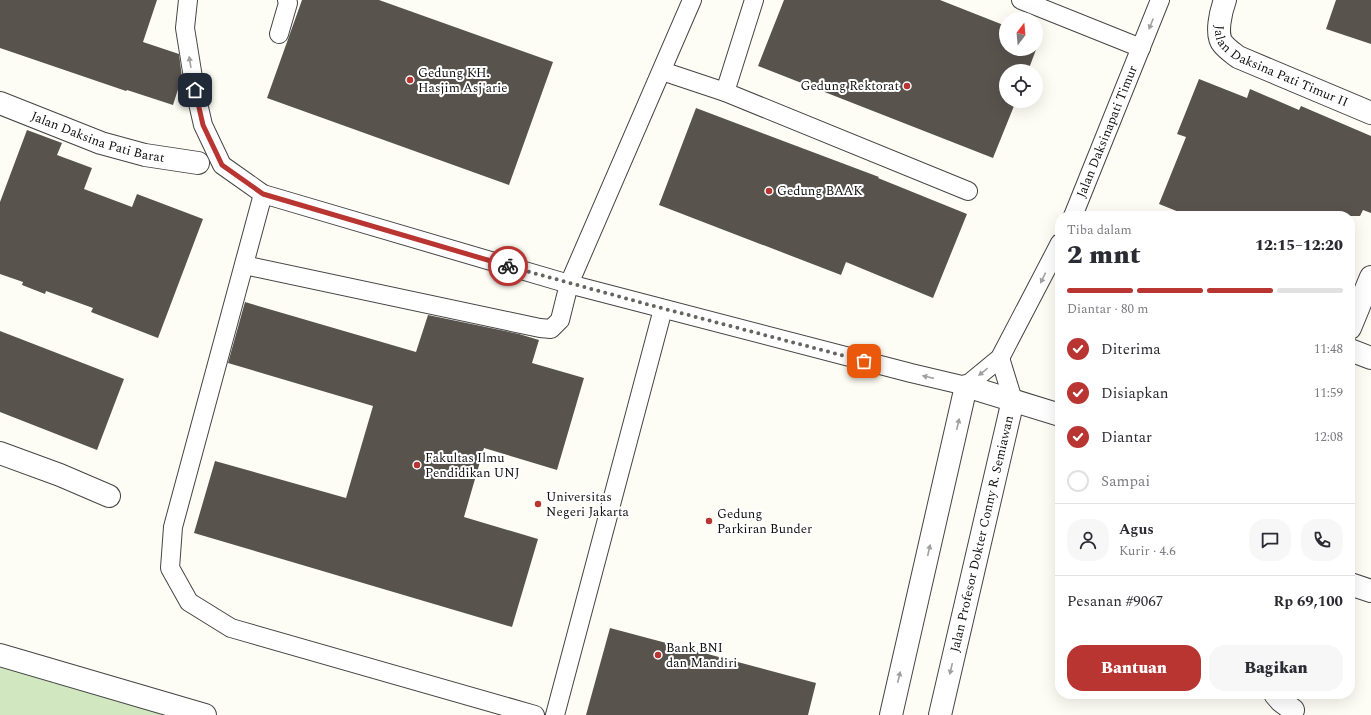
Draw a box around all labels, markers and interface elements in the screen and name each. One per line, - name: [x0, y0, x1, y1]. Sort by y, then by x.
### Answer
- north arrow: [999, 12, 1043, 56]
- map controls: [999, 12, 1043, 108]
- one-way arrow: [1147, 18, 1153, 30]
- street label: Jalan Daksina Pati Timur II: [1209, 25, 1351, 112]
- one-way arrow: [187, 56, 193, 68]
- street label: Jalan Daksinapati Timur: [1071, 62, 1143, 201]
- place label: Gedung KH. Hasjim Asj'arie: [418, 63, 508, 98]
- button: locate: [999, 64, 1043, 108]
- pin: [178, 73, 212, 107]
- marker: Gedung KH. Hasjim Asj'arie: [405, 75, 415, 85]
- place label: Gedung Rektorat: [801, 76, 899, 96]
- icon: home: [184, 79, 206, 101]
- marker: Gedung Rektorat: [902, 81, 912, 91]
- street label: Jalan Daksina Pati Barat: [28, 106, 166, 168]
- place label: Gedung BAAK: [777, 181, 863, 201]
- marker: Gedung BAAK: [764, 186, 774, 196]
- text: Tiba dalam: [1067, 220, 1132, 240]
- text: 12:15–12:20: [1255, 234, 1343, 257]
- text: 2 mnt: [1067, 235, 1140, 275]
- courier: [488, 246, 528, 286]
- icon: bike: [497, 255, 519, 277]
- one-way arrow: [1040, 272, 1046, 283]
- text: Diantar · 80 m: [1067, 299, 1148, 319]
- icon: check: [1067, 338, 1089, 360]
- text: Diterima: [1101, 338, 1161, 361]
- text: 11:48: [1314, 339, 1343, 359]
- pin: [847, 344, 881, 378]
- icon: bag: [853, 350, 875, 372]
- one-way arrow: [978, 368, 989, 376]
- one-way arrow: [922, 374, 934, 380]
- icon: check: [1067, 382, 1089, 404]
- text: Disiapkan: [1101, 382, 1169, 405]
- text: 11:59: [1314, 383, 1343, 403]
- street label: Jalan Profesor Dokter Conny R. Semiawan: [945, 413, 1019, 654]
- one-way arrow: [955, 417, 961, 430]
- icon: check: [1067, 426, 1089, 448]
- text: Diantar: [1101, 426, 1152, 449]
- text: 12:08: [1314, 427, 1343, 447]
- place label: Fakultas Ilmu Pendidikan UNJ: [425, 448, 520, 483]
- marker: Fakultas Ilmu Pendidikan UNJ: [412, 460, 422, 470]
- text: Sampai: [1101, 470, 1150, 493]
- place label: Universitas Negeri Jakarta: [546, 487, 630, 522]
- marker: Universitas Negeri Jakarta: [533, 499, 543, 509]
- place label: Gedung Parkiran Bunder: [717, 504, 812, 539]
- marker: Gedung Parkiran Bunder: [704, 516, 714, 526]
- text: Agus: [1119, 518, 1154, 541]
- button: person: [1067, 519, 1109, 561]
- button: chat: [1249, 519, 1291, 561]
- button: phone: [1301, 519, 1343, 561]
- text: Kurir · 4.6: [1119, 541, 1176, 561]
- one-way arrow: [926, 544, 932, 556]
- text: Pesanan #9067: [1067, 590, 1163, 613]
- text: Rp 69,100: [1273, 590, 1343, 613]
- place label: Bank BNI dan Mandiri: [666, 638, 737, 673]
- button: Bantuan: [1067, 645, 1201, 691]
- button: Bagikan: [1209, 645, 1343, 691]
- marker: Bank BNI dan Mandiri: [653, 650, 663, 660]
- one-way arrow: [947, 663, 953, 676]
- one-way arrow: [897, 671, 903, 683]

